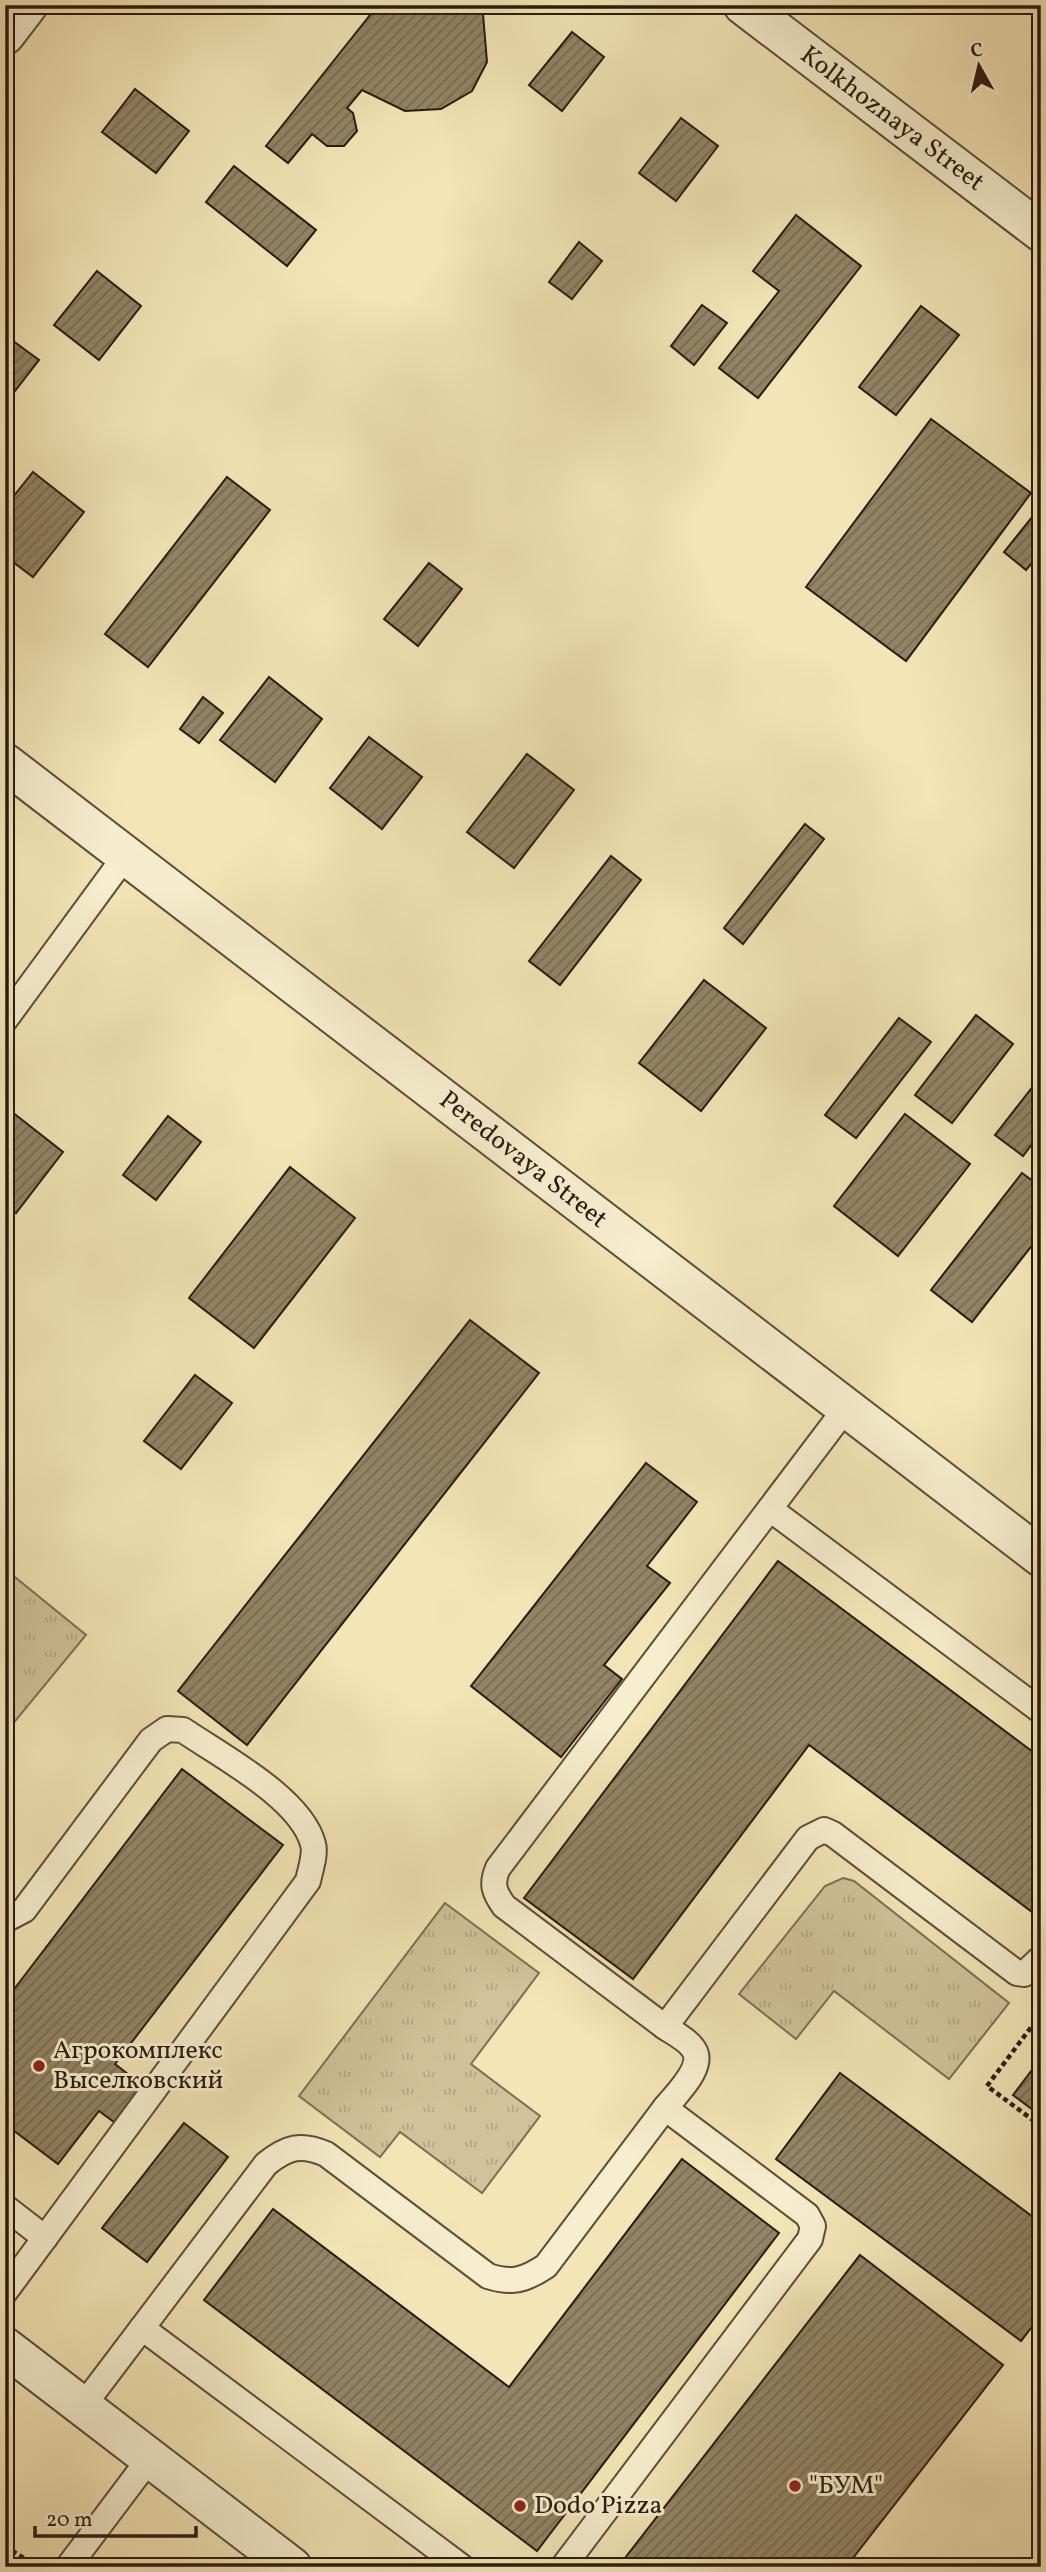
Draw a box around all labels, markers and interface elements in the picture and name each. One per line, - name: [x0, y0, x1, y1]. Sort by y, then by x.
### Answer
- north arrow: [944, 32, 1014, 102]
- text: С: [969, 37, 985, 65]
- street label: Kolkhoznaya Street: [792, 38, 992, 200]
- street label: Peredovaya Street: [431, 1083, 615, 1237]
- place label: Агрокомплекс Выселковский: [53, 2033, 223, 2099]
- marker: Агрокомплекс Выселковский: [31, 2058, 47, 2074]
- place label: "БУМ": [809, 2468, 883, 2504]
- marker: "БУМ": [787, 2478, 803, 2494]
- place label: Dodo Pizza: [534, 2488, 662, 2524]
- scale bar: [35, 2495, 196, 2539]
- marker: Dodo Pizza: [512, 2498, 528, 2514]
- text: 20 m: [46, 2506, 92, 2535]

